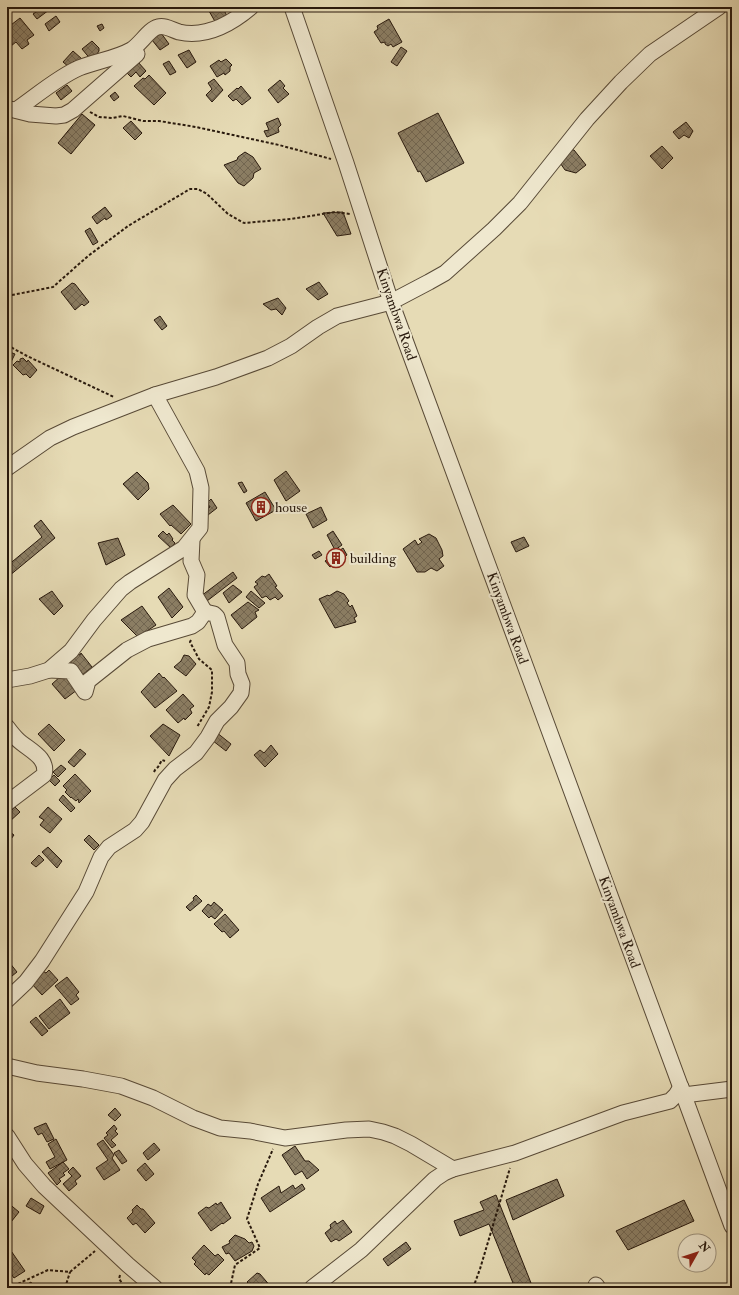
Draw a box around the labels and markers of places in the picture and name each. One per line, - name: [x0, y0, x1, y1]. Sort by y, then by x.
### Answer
- building icon: house: [250, 496, 272, 518]
- place label: house: [275, 499, 307, 516]
- building icon: building: [325, 547, 347, 569]
- place label: building: [350, 550, 397, 567]

